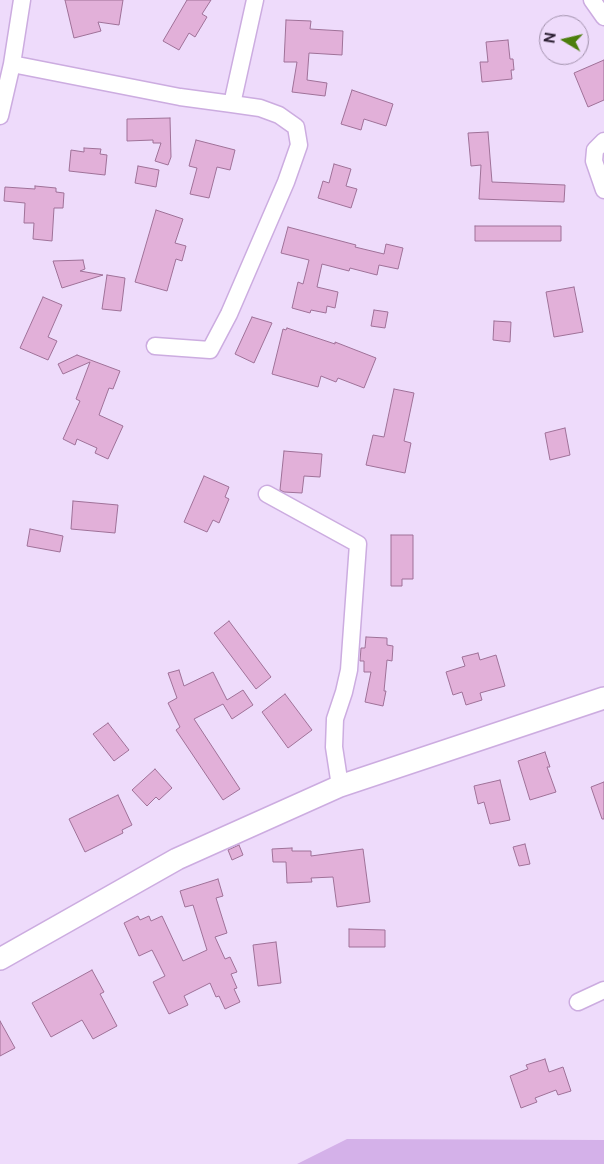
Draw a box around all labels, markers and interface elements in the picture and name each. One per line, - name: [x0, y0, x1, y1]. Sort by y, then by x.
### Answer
- north arrow: [539, 15, 589, 65]
- text: N: [541, 31, 559, 44]

